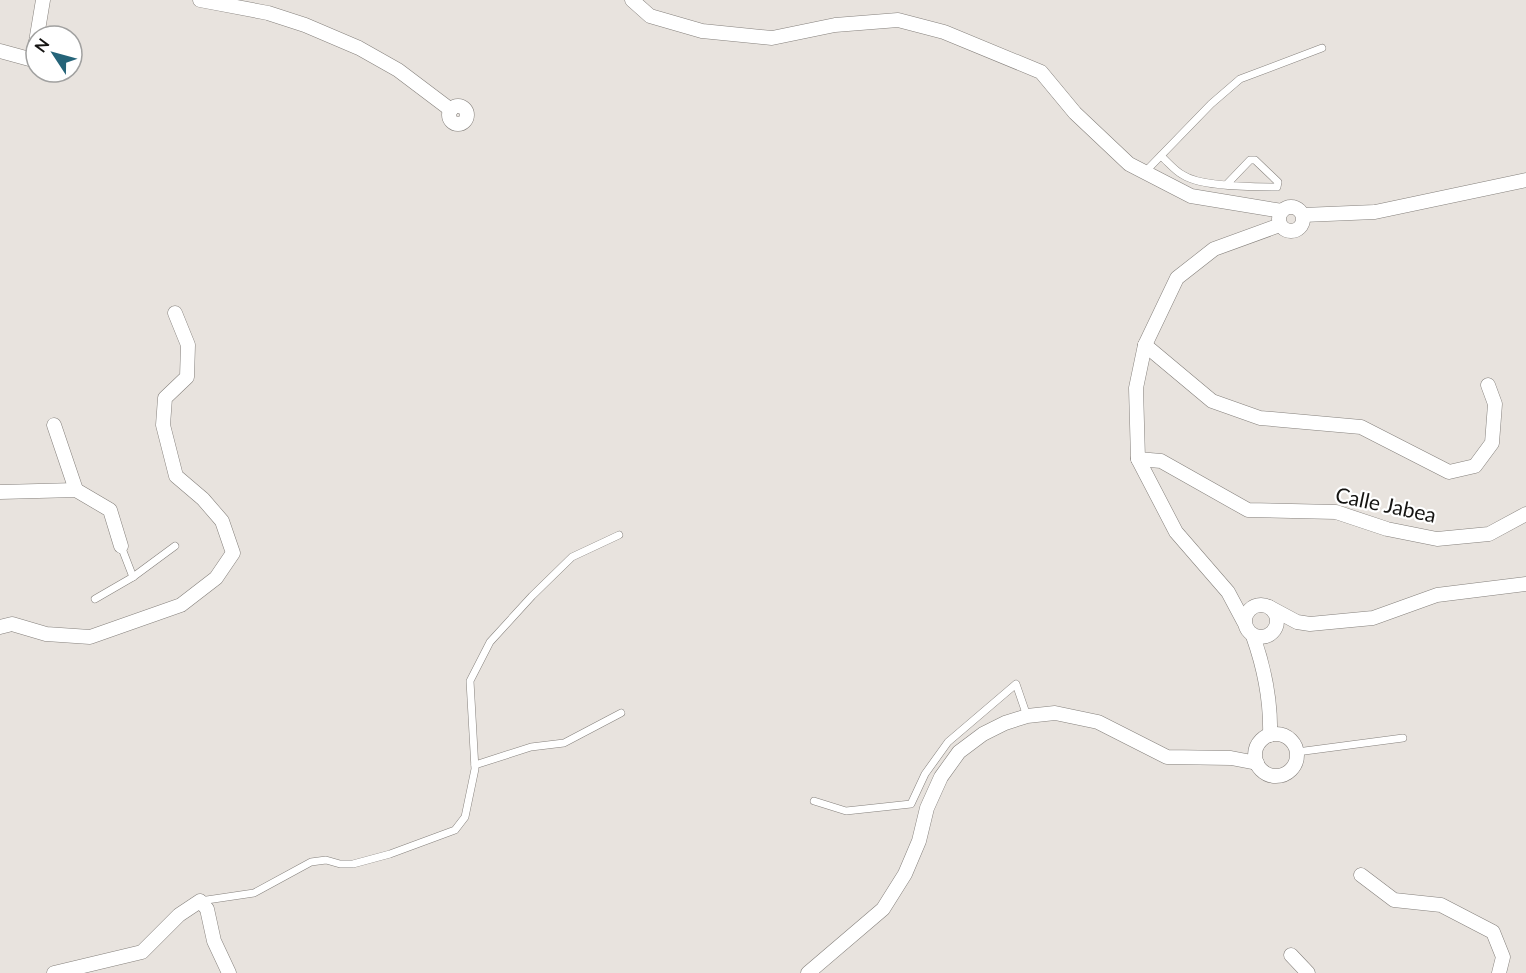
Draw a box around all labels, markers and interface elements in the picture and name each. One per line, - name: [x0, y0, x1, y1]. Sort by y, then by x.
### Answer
- north arrow: [24, 24, 84, 84]
- text: N: [30, 34, 53, 55]
- street label: Calle Jabea: [1333, 481, 1439, 527]

